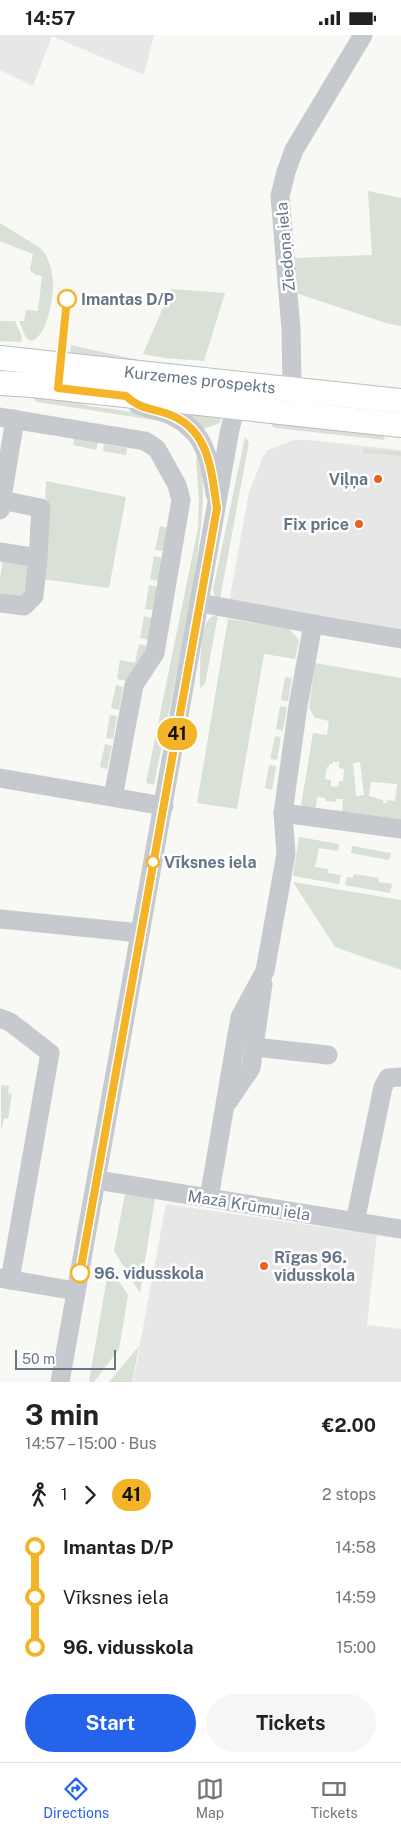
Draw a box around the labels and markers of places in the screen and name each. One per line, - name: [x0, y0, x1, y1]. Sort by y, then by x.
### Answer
- marker: Imantas D/P: [57, 289, 77, 309]
- place label: Imantas D/P: [81, 290, 174, 309]
- place label: Viļņa: [329, 470, 368, 489]
- marker: Viļņa: [372, 473, 384, 485]
- place label: Fix price: [283, 515, 349, 534]
- marker: Fix price: [353, 518, 365, 530]
- place label: Vīksnes iela: [164, 853, 256, 872]
- marker: Vīksnes iela: [146, 855, 160, 869]
- place label: Rīgas 96. vidusskola: [274, 1248, 355, 1285]
- marker: Rīgas 96. vidusskola: [258, 1260, 270, 1272]
- marker: 96. vidusskola: [70, 1263, 90, 1283]
- place label: 96. vidusskola: [94, 1264, 204, 1283]

